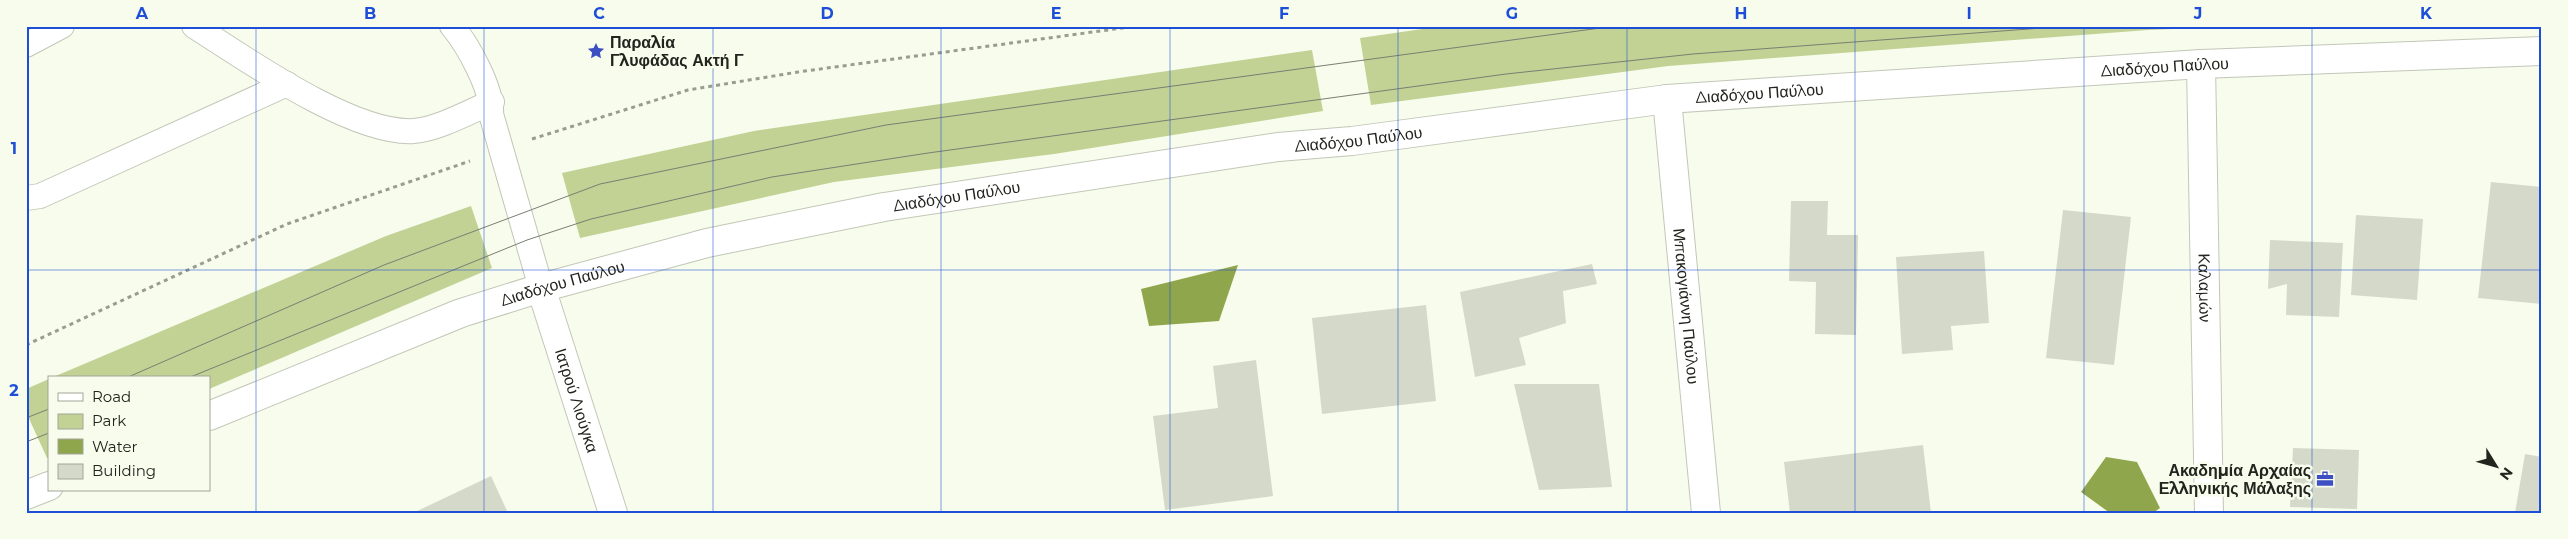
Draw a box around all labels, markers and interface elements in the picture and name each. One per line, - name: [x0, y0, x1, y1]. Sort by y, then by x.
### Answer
- text: A: [135, 4, 149, 23]
- text: B: [364, 4, 376, 23]
- text: C: [593, 4, 605, 23]
- text: D: [820, 4, 834, 23]
- text: E: [1051, 4, 1061, 23]
- text: F: [1279, 4, 1289, 23]
- text: G: [1506, 4, 1518, 23]
- text: H: [1735, 4, 1747, 23]
- text: I: [1966, 4, 1972, 23]
- text: J: [2193, 4, 2202, 23]
- text: K: [2420, 4, 2433, 23]
- place label: Παραλία Γλυφάδας Ακτή Γ: [610, 33, 744, 70]
- place icon: Παραλία Γλυφάδας Ακτή Γ: [586, 41, 606, 61]
- street label: Διαδόχου Παύλου: [2100, 54, 2229, 81]
- street label: Διαδόχου Παύλου: [1695, 80, 1824, 107]
- street label: Διαδόχου Παύλου: [1294, 123, 1423, 156]
- text: 1: [11, 139, 17, 158]
- street label: Διαδόχου Παύλου: [892, 177, 1021, 216]
- street label: Μπακογιάννη Παύλου: [1669, 227, 1703, 385]
- street label: Καλαμών: [2194, 253, 2215, 323]
- street label: Διαδόχου Παύλου: [498, 257, 627, 310]
- street label: Ιατρού Λιούγκα: [551, 346, 602, 455]
- legend: [48, 376, 210, 492]
- text: 2: [9, 381, 19, 400]
- text: Road: [92, 387, 131, 406]
- text: Park: [92, 411, 126, 430]
- text: Water: [92, 437, 138, 456]
- north arrow: [2470, 442, 2520, 492]
- text: Building: [92, 461, 156, 480]
- place label: Ακαδημία Αρχαίας Ελληνικής Μάλαξης: [2159, 461, 2311, 498]
- text: N: [2496, 464, 2517, 484]
- office icon: Ακαδημία Αρχαίας Ελληνικής Μάλαξης: [2315, 469, 2335, 489]

